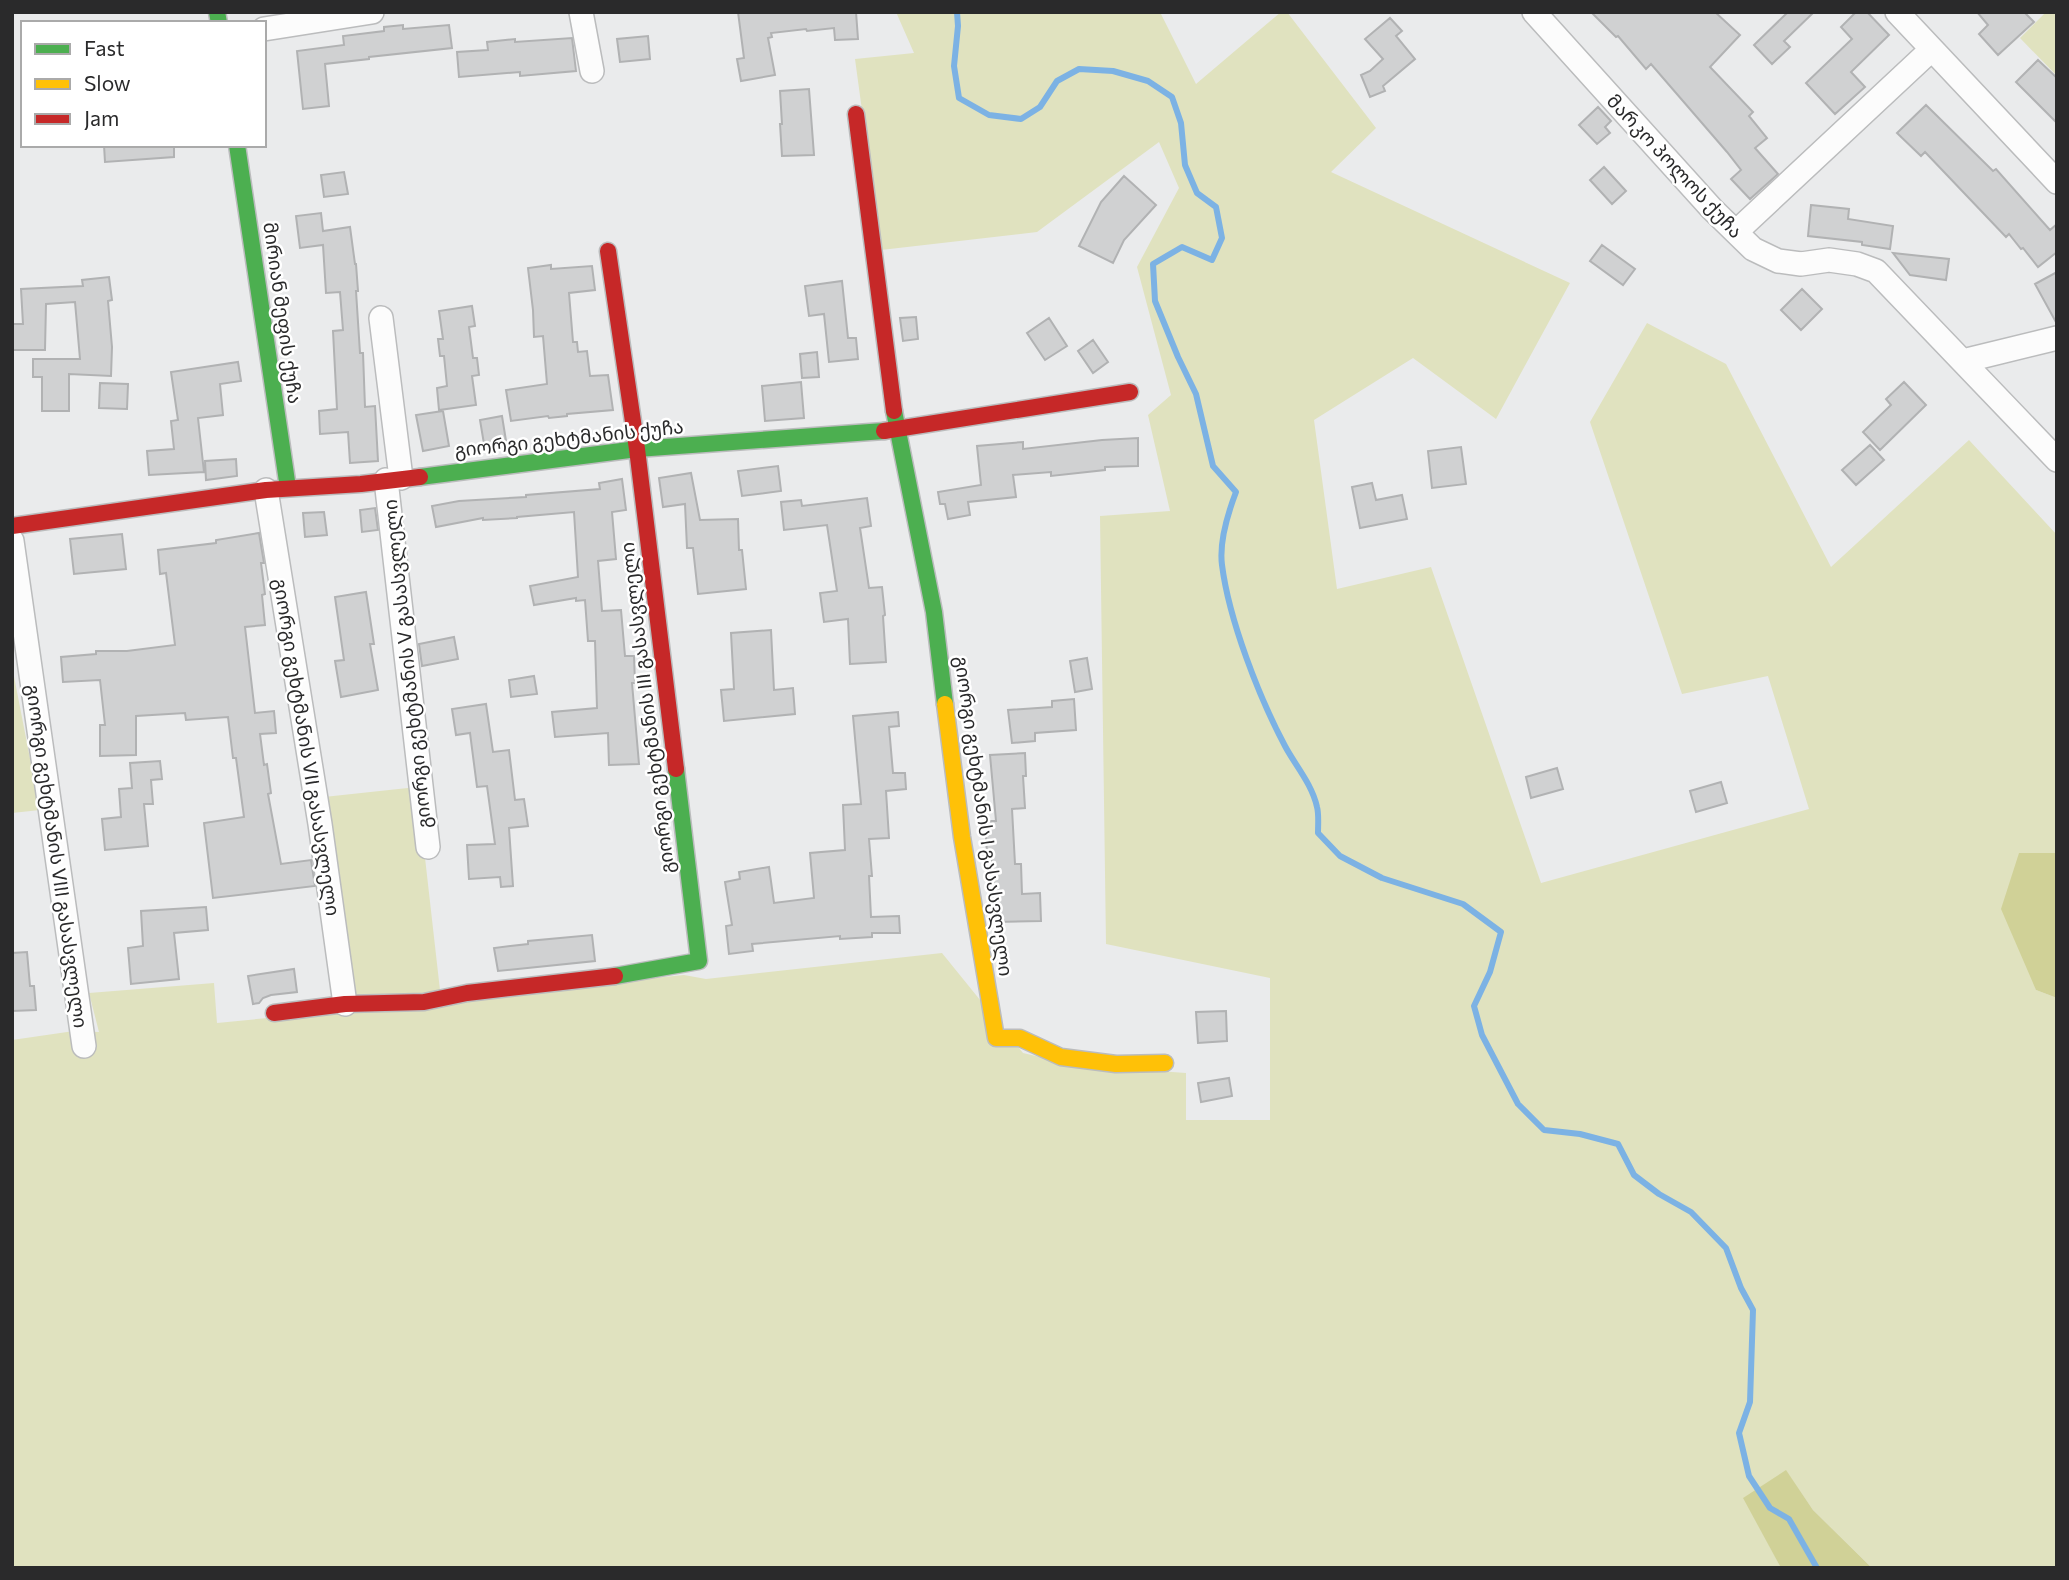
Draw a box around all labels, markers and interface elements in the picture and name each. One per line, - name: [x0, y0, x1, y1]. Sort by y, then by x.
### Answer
- legend: [21, 21, 266, 147]
- text: Fast: [84, 35, 125, 60]
- text: Slow: [84, 70, 131, 95]
- street label: მარკო პოლოს ქუჩა: [1601, 89, 1748, 244]
- text: Jam: [84, 105, 119, 130]
- street label: მირიან მეფის ქუჩა: [258, 221, 308, 405]
- street label: გიორგი გეხტმანის ქუჩა: [453, 414, 685, 462]
- street label: გიორგი გეხტმანის V გასასვლელი: [378, 498, 437, 830]
- street label: გიორგი გეხტმანის III გასასვლელი: [615, 541, 680, 875]
- street label: გიორგი გეხტმანის VII გასასვლელი: [267, 576, 346, 918]
- street label: გიორგი გეხტმანის I გასასვლელი: [949, 654, 1018, 978]
- street label: გიორგი გეხტმანის VIII გასასვლელი: [20, 683, 93, 1030]

